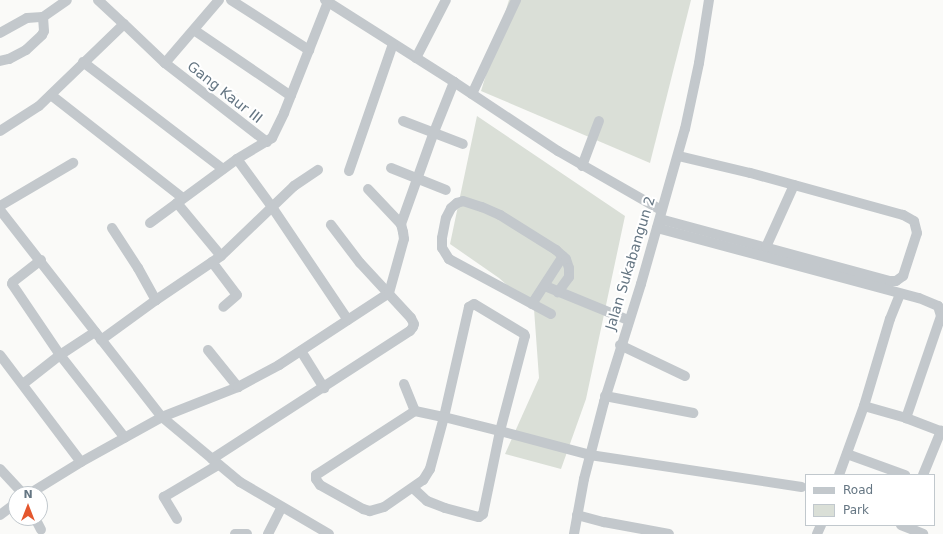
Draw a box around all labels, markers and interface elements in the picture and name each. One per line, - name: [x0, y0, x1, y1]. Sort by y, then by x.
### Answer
- street label: Gang Kaur III: [184, 57, 266, 127]
- street label: Jalan Sukabangun 2: [602, 194, 658, 332]
- legend: [805, 474, 935, 526]
- text: Road: [843, 483, 873, 497]
- north arrow: [8, 486, 48, 526]
- text: N: [23, 488, 33, 501]
- text: Park: [843, 503, 869, 517]

